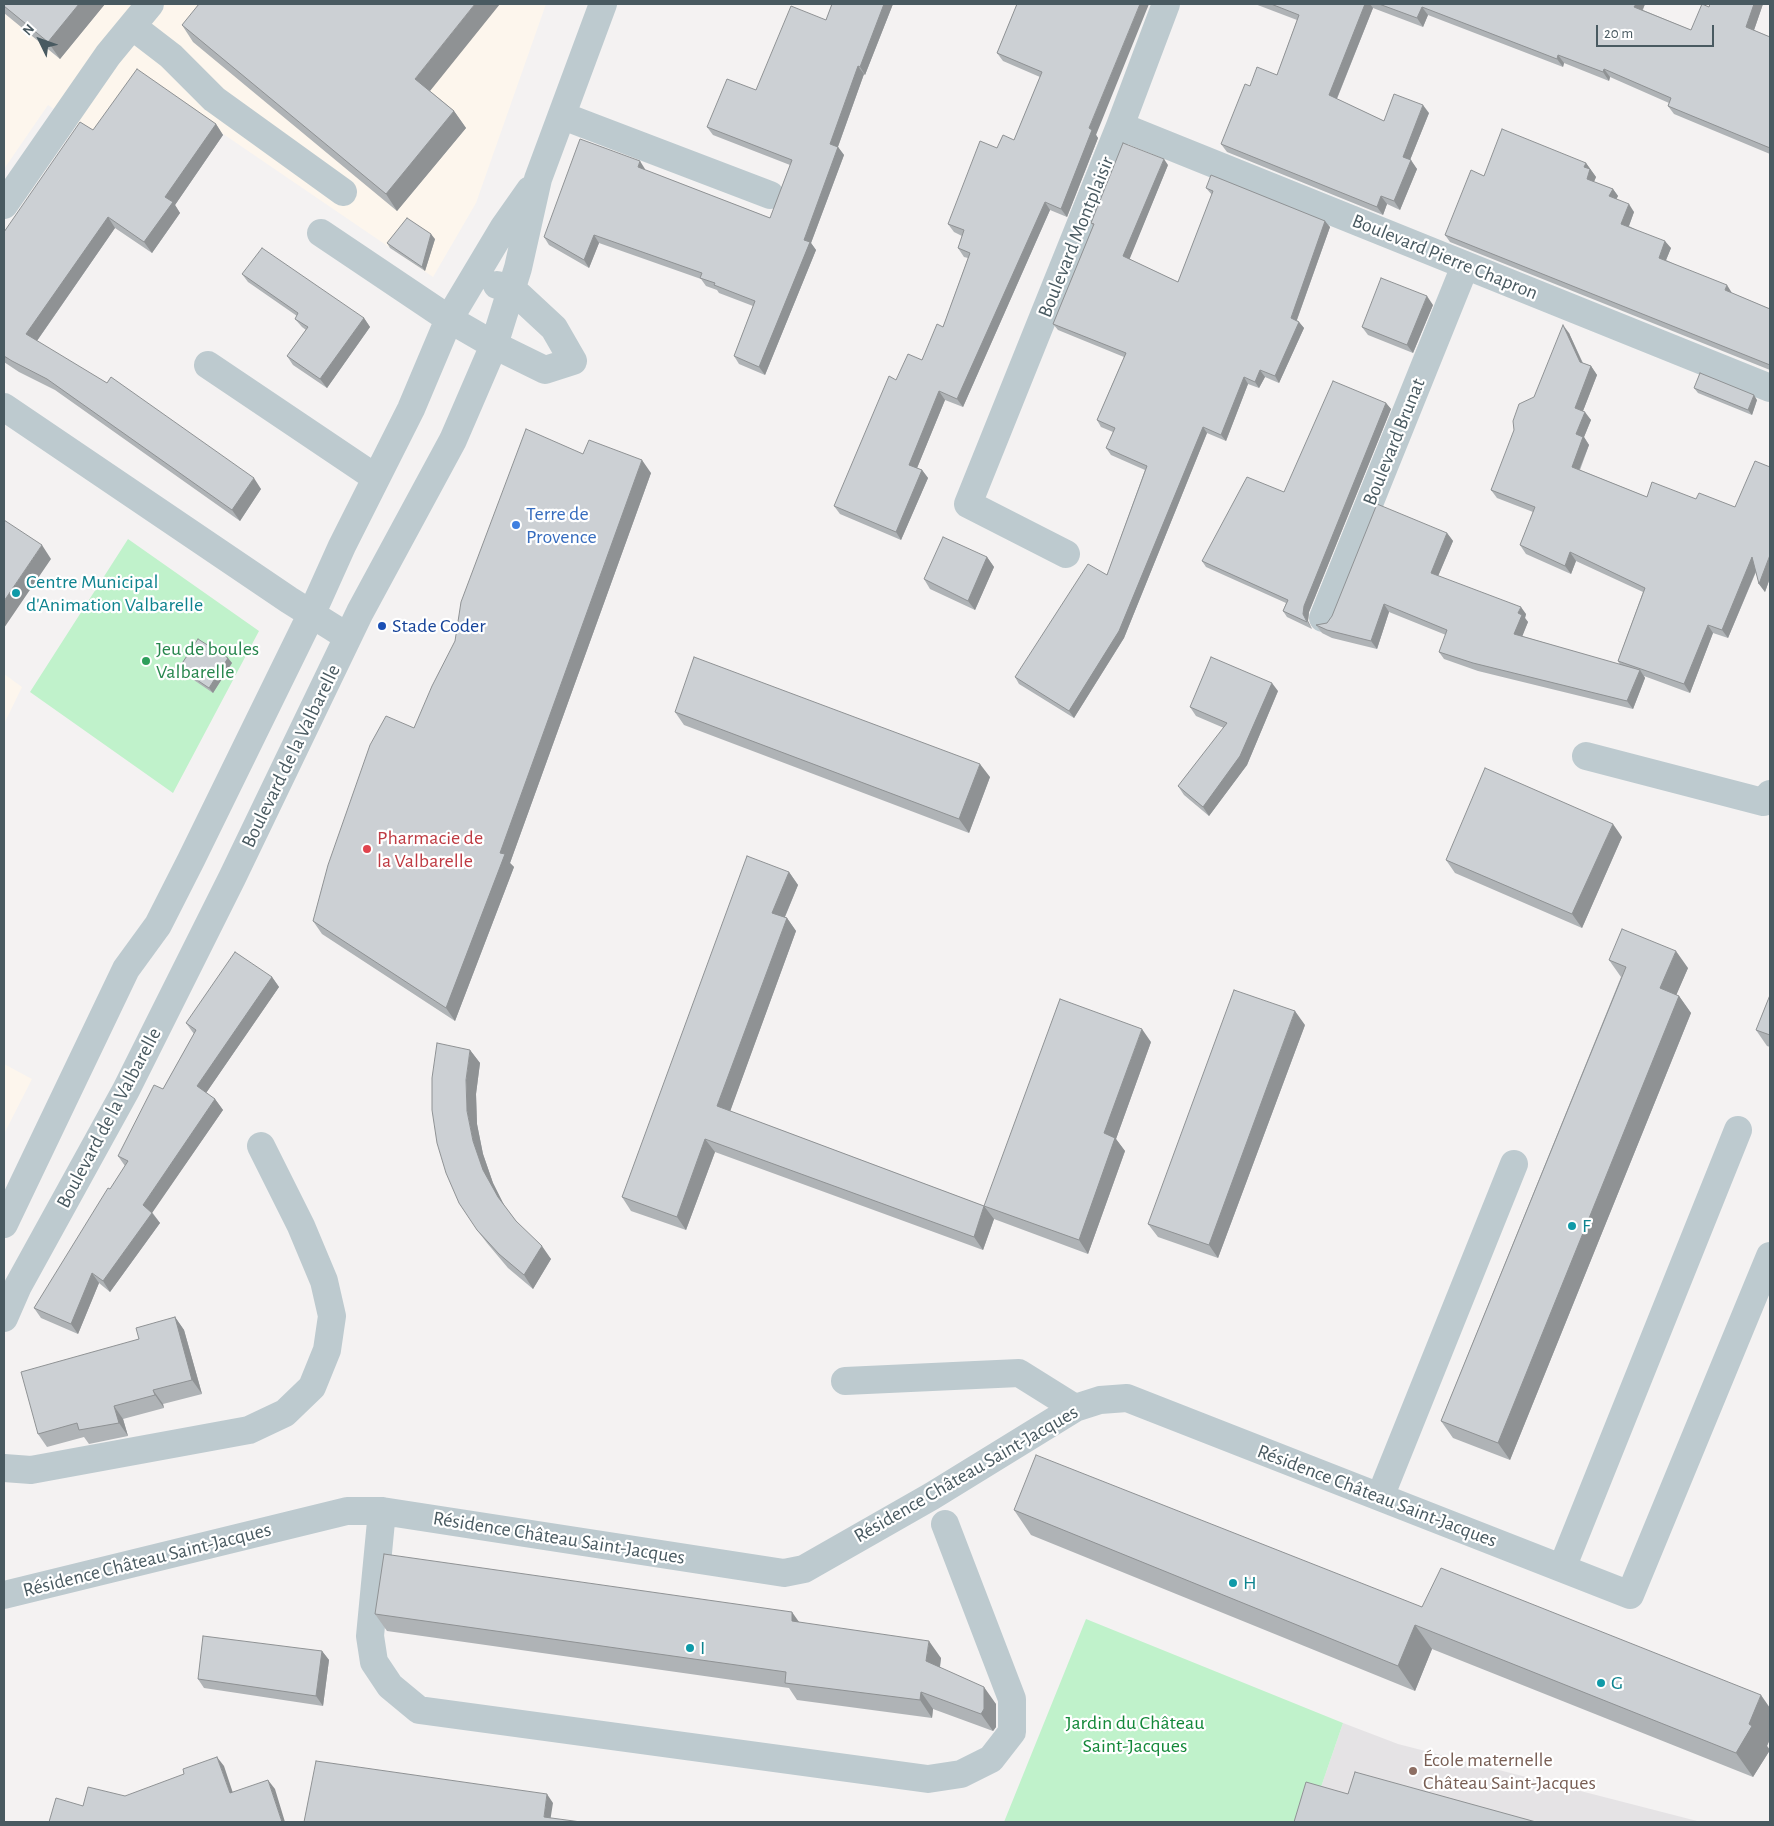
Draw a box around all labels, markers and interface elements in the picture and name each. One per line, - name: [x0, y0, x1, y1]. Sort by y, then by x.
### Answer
- north arrow: [15, 15, 65, 65]
- scale bar: [1599, 15, 1716, 47]
- text: N: [20, 22, 37, 38]
- text: 20 m: [1604, 26, 1633, 41]
- street label: Boulevard Montplaisir: [1033, 153, 1119, 321]
- street label: Boulevard Pierre Chapron: [1349, 209, 1541, 305]
- street label: Boulevard Brunat: [1358, 375, 1430, 509]
- place label: Terre de Provence: [526, 502, 597, 549]
- marker: Terre de Provence: [510, 519, 522, 531]
- place label: Centre Municipal d'Animation Valbarelle: [26, 570, 203, 617]
- marker: Centre Municipal d'Animation Valbarelle: [10, 587, 22, 599]
- place label: Stade Coder: [392, 614, 486, 638]
- marker: Stade Coder: [376, 620, 388, 632]
- place label: Jeu de boules Valbarelle: [156, 637, 259, 684]
- marker: Jeu de boules Valbarelle: [140, 655, 152, 667]
- street label: Boulevard de la Valbarelle: [236, 660, 346, 852]
- place label: Pharmacie de la Valbarelle: [377, 826, 483, 873]
- marker: Pharmacie de la Valbarelle: [361, 843, 373, 855]
- street label: Boulevard de la Valbarelle: [51, 1024, 167, 1212]
- place label: F: [1582, 1214, 1591, 1238]
- marker: F: [1566, 1220, 1578, 1232]
- street label: Résidence Château Saint-Jacques: [850, 1400, 1082, 1548]
- street label: Résidence Château Saint-Jacques: [1254, 1439, 1500, 1553]
- street label: Résidence Château Saint-Jacques: [431, 1506, 687, 1570]
- street label: Résidence Château Saint-Jacques: [20, 1518, 274, 1602]
- place label: H: [1243, 1571, 1257, 1595]
- marker: H: [1227, 1577, 1239, 1589]
- place label: I: [700, 1636, 705, 1660]
- marker: I: [684, 1642, 696, 1654]
- place label: G: [1611, 1671, 1623, 1695]
- marker: G: [1595, 1677, 1607, 1689]
- park label: Jardin du Château Saint-Jacques: [1066, 1711, 1204, 1758]
- place label: École maternelle Château Saint-Jacques: [1423, 1748, 1596, 1795]
- marker: École maternelle Château Saint-Jacques: [1407, 1765, 1419, 1777]

